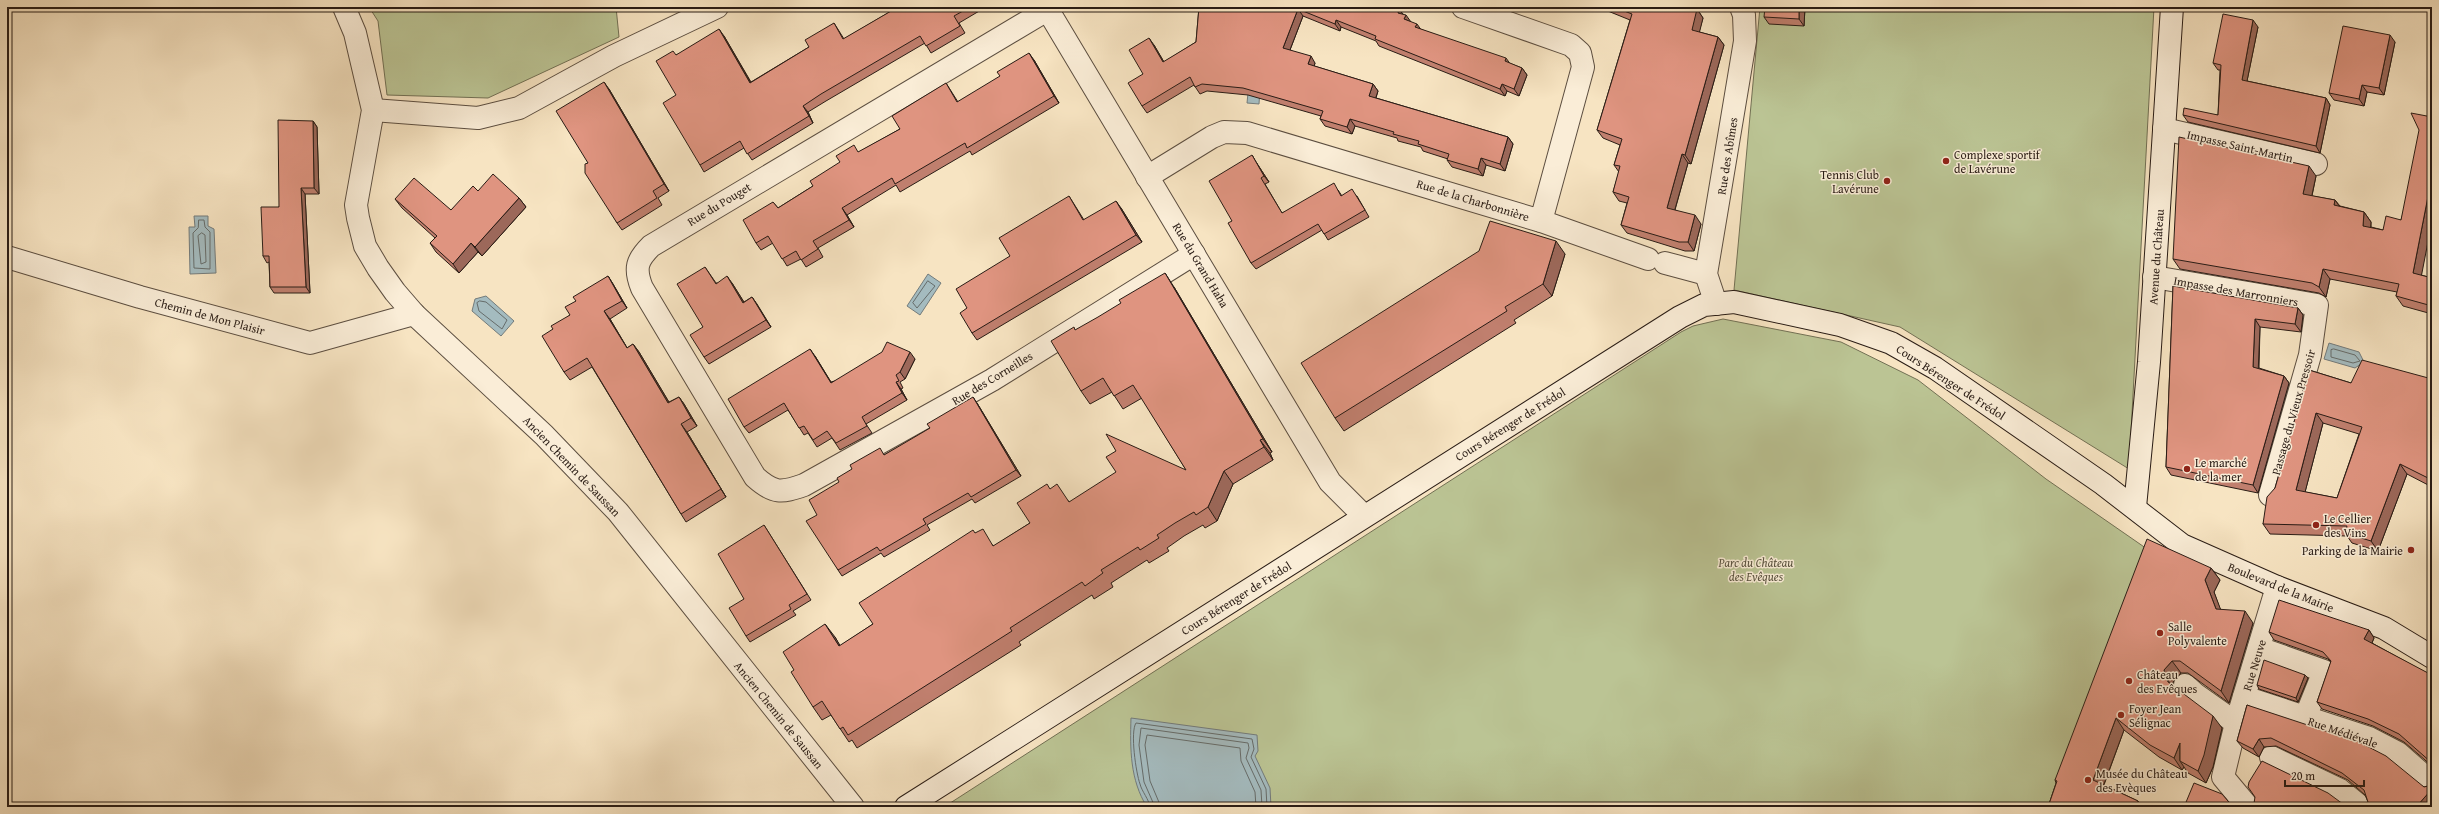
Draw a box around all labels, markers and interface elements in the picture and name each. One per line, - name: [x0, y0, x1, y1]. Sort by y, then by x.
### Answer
- street label: Rue des Abîmes: [1712, 116, 1742, 196]
- street label: Impasse Saint-Martin: [2185, 126, 2295, 167]
- place label: Complexe sportif de Lavérune: [1954, 146, 2041, 177]
- marker: Complexe sportif de Lavérune: [1941, 156, 1951, 166]
- place label: Tennis Club Lavérune: [1820, 166, 1879, 197]
- street label: Rue de la Charbonnière: [1415, 175, 1532, 225]
- marker: Tennis Club Lavérune: [1882, 176, 1892, 186]
- street label: Rue du Pouget: [684, 178, 755, 230]
- street label: Avenue du Château: [2144, 208, 2168, 305]
- street label: Rue du Grand Haha: [1169, 219, 1233, 311]
- street label: Impasse des Marronniers: [2172, 272, 2300, 310]
- street label: Chemin de Mon Plaisir: [153, 293, 267, 339]
- street label: Cours Bérenger de Frédol: [1893, 340, 2010, 424]
- street label: Rue des Corneilles: [948, 347, 1036, 409]
- street label: Passage du Vieux Pressoir: [2267, 347, 2319, 477]
- street label: Cours Bérenger de Frédol: [1452, 383, 1569, 465]
- street label: Ancien Chemin de Saussan: [519, 412, 625, 520]
- place label: Le marché de la mer: [2195, 454, 2247, 485]
- marker: Le marché de la mer: [2182, 464, 2192, 474]
- place label: Le Cellier des Vins: [2324, 510, 2371, 541]
- marker: Le Cellier des Vins: [2311, 520, 2321, 530]
- place label: Parking de la Mairie: [2302, 542, 2403, 559]
- marker: Parking de la Mairie: [2406, 545, 2416, 555]
- park label: Parc du Château des Evêques: [1718, 554, 1793, 585]
- street label: Cours Bérenger de Frédol: [1178, 557, 1295, 639]
- street label: Boulevard de la Mairie: [2225, 558, 2337, 616]
- place label: Salle Polyvalente: [2168, 618, 2227, 649]
- marker: Salle Polyvalente: [2155, 628, 2165, 638]
- street label: Rue Neuve: [2238, 637, 2270, 693]
- street label: Ancien Chemin de Saussan: [730, 658, 828, 773]
- place label: Château des Evêques: [2137, 666, 2198, 697]
- marker: Château des Evêques: [2124, 676, 2134, 686]
- place label: Foyer Jean Sélignac: [2129, 700, 2182, 731]
- marker: Foyer Jean Sélignac: [2116, 710, 2126, 720]
- street label: Rue Médiévale: [2306, 712, 2381, 752]
- scale bar: [2285, 762, 2364, 788]
- place label: Musée du Château des Evèques: [2096, 765, 2188, 796]
- text: 20 m: [2291, 767, 2315, 784]
- marker: Musée du Château des Evèques: [2083, 775, 2093, 785]

